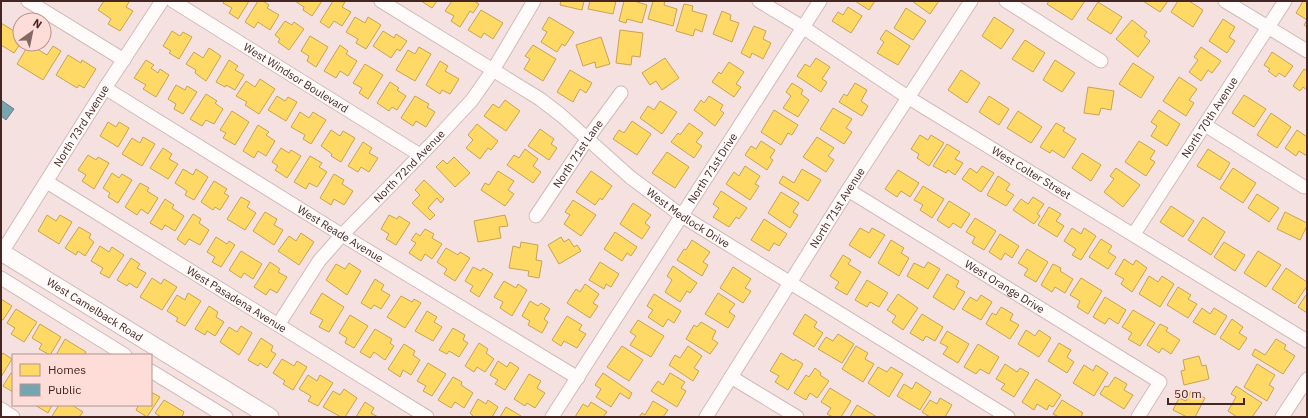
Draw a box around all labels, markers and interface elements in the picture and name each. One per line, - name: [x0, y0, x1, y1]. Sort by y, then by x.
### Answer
- north arrow: [12, 12, 52, 52]
- text: N: [30, 16, 45, 32]
- street label: West Windsor Boulevard: [241, 40, 351, 116]
- street label: North 70th Avenue: [1178, 74, 1241, 160]
- street label: North 73rd Avenue: [50, 82, 112, 169]
- street label: North 71st Lane: [550, 117, 606, 191]
- street label: North 72nd Avenue: [371, 127, 448, 205]
- street label: North 71st Drive: [684, 130, 740, 206]
- street label: West Colter Street: [989, 143, 1074, 202]
- street label: North 71st Avenue: [807, 165, 868, 251]
- street label: West Medlock Drive: [644, 185, 732, 251]
- street label: West Reade Avenue: [295, 202, 386, 265]
- street label: West Orange Drive: [962, 257, 1047, 316]
- street label: West Pasadena Avenue: [184, 263, 289, 336]
- street label: West Camelback Road: [44, 275, 145, 344]
- legend: [12, 354, 152, 406]
- text: Homes: [48, 362, 86, 377]
- scale bar: [1168, 380, 1244, 406]
- text: Public: [48, 382, 81, 397]
- text: 50 m: [1174, 386, 1202, 401]

